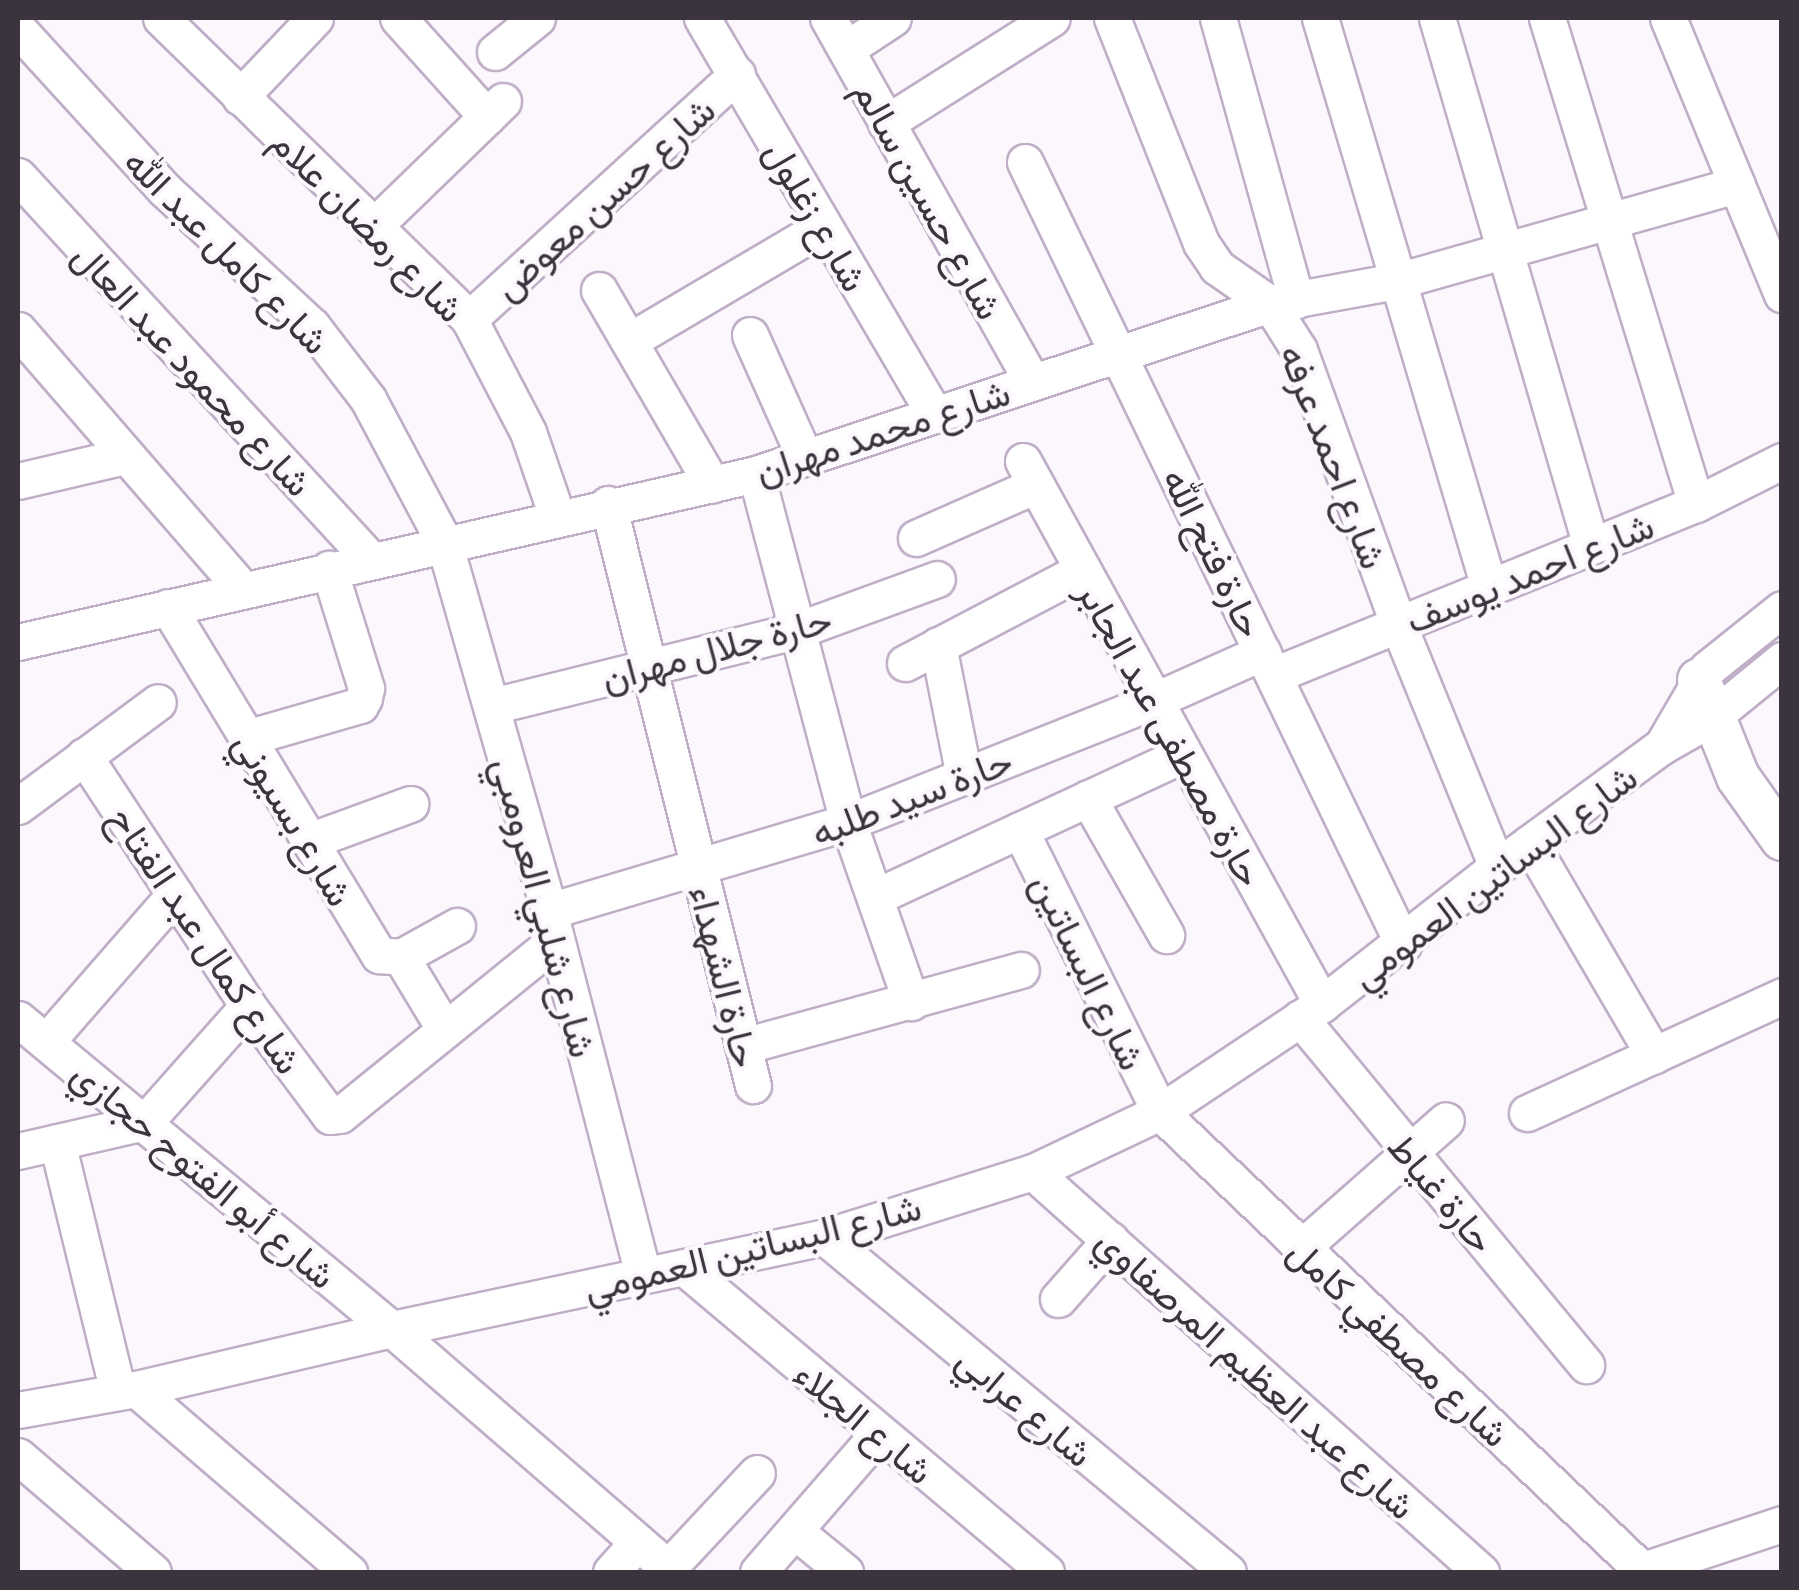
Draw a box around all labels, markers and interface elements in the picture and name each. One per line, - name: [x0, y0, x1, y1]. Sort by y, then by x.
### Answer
- street label: شارع حسين سالم: [846, 72, 1014, 326]
- street label: شارع حسن معوض: [483, 86, 723, 308]
- street label: شارع رمضان علام: [263, 118, 475, 330]
- street label: شارع زغلول: [757, 131, 879, 299]
- street label: شارع كامل عبد الله: [116, 138, 340, 362]
- street label: شارع محمود عبد العال: [65, 232, 323, 504]
- street label: شارع احمد عرفه: [1271, 338, 1399, 574]
- street label: شارع محمد مهران: [749, 367, 1015, 493]
- street label: حارة فتح الله: [1154, 460, 1276, 644]
- street label: شارع احمد يوسف: [1398, 501, 1660, 641]
- street label: حارة مصطفى عبد الجابر: [1069, 572, 1275, 894]
- street label: حارة جلال مهران: [596, 594, 836, 700]
- street label: شارع بسيوني: [225, 723, 365, 913]
- street label: حارة سيد طلبه: [804, 736, 1018, 854]
- street label: شارع شلبي العرومبي: [484, 752, 608, 1062]
- street label: شارع البساتين العمومي: [1341, 753, 1645, 997]
- street label: شارع كمال عبد الفتاح: [101, 797, 313, 1081]
- street label: شارع البساتين: [1023, 865, 1157, 1077]
- street label: حارة الشهداء: [681, 880, 771, 1072]
- street label: شارع أبو الفتوح حجازي: [64, 1049, 346, 1297]
- street label: حارة غياط: [1380, 1123, 1506, 1261]
- street label: شارع البساتين العمومي: [579, 1182, 925, 1310]
- street label: شارع عبد العظيم المرصفاوي: [1088, 1217, 1426, 1527]
- street label: شارع مصطفي كامل: [1280, 1227, 1520, 1455]
- street label: شارع عرابي: [949, 1335, 1103, 1475]
- street label: شارع الجلاء: [786, 1350, 944, 1492]

